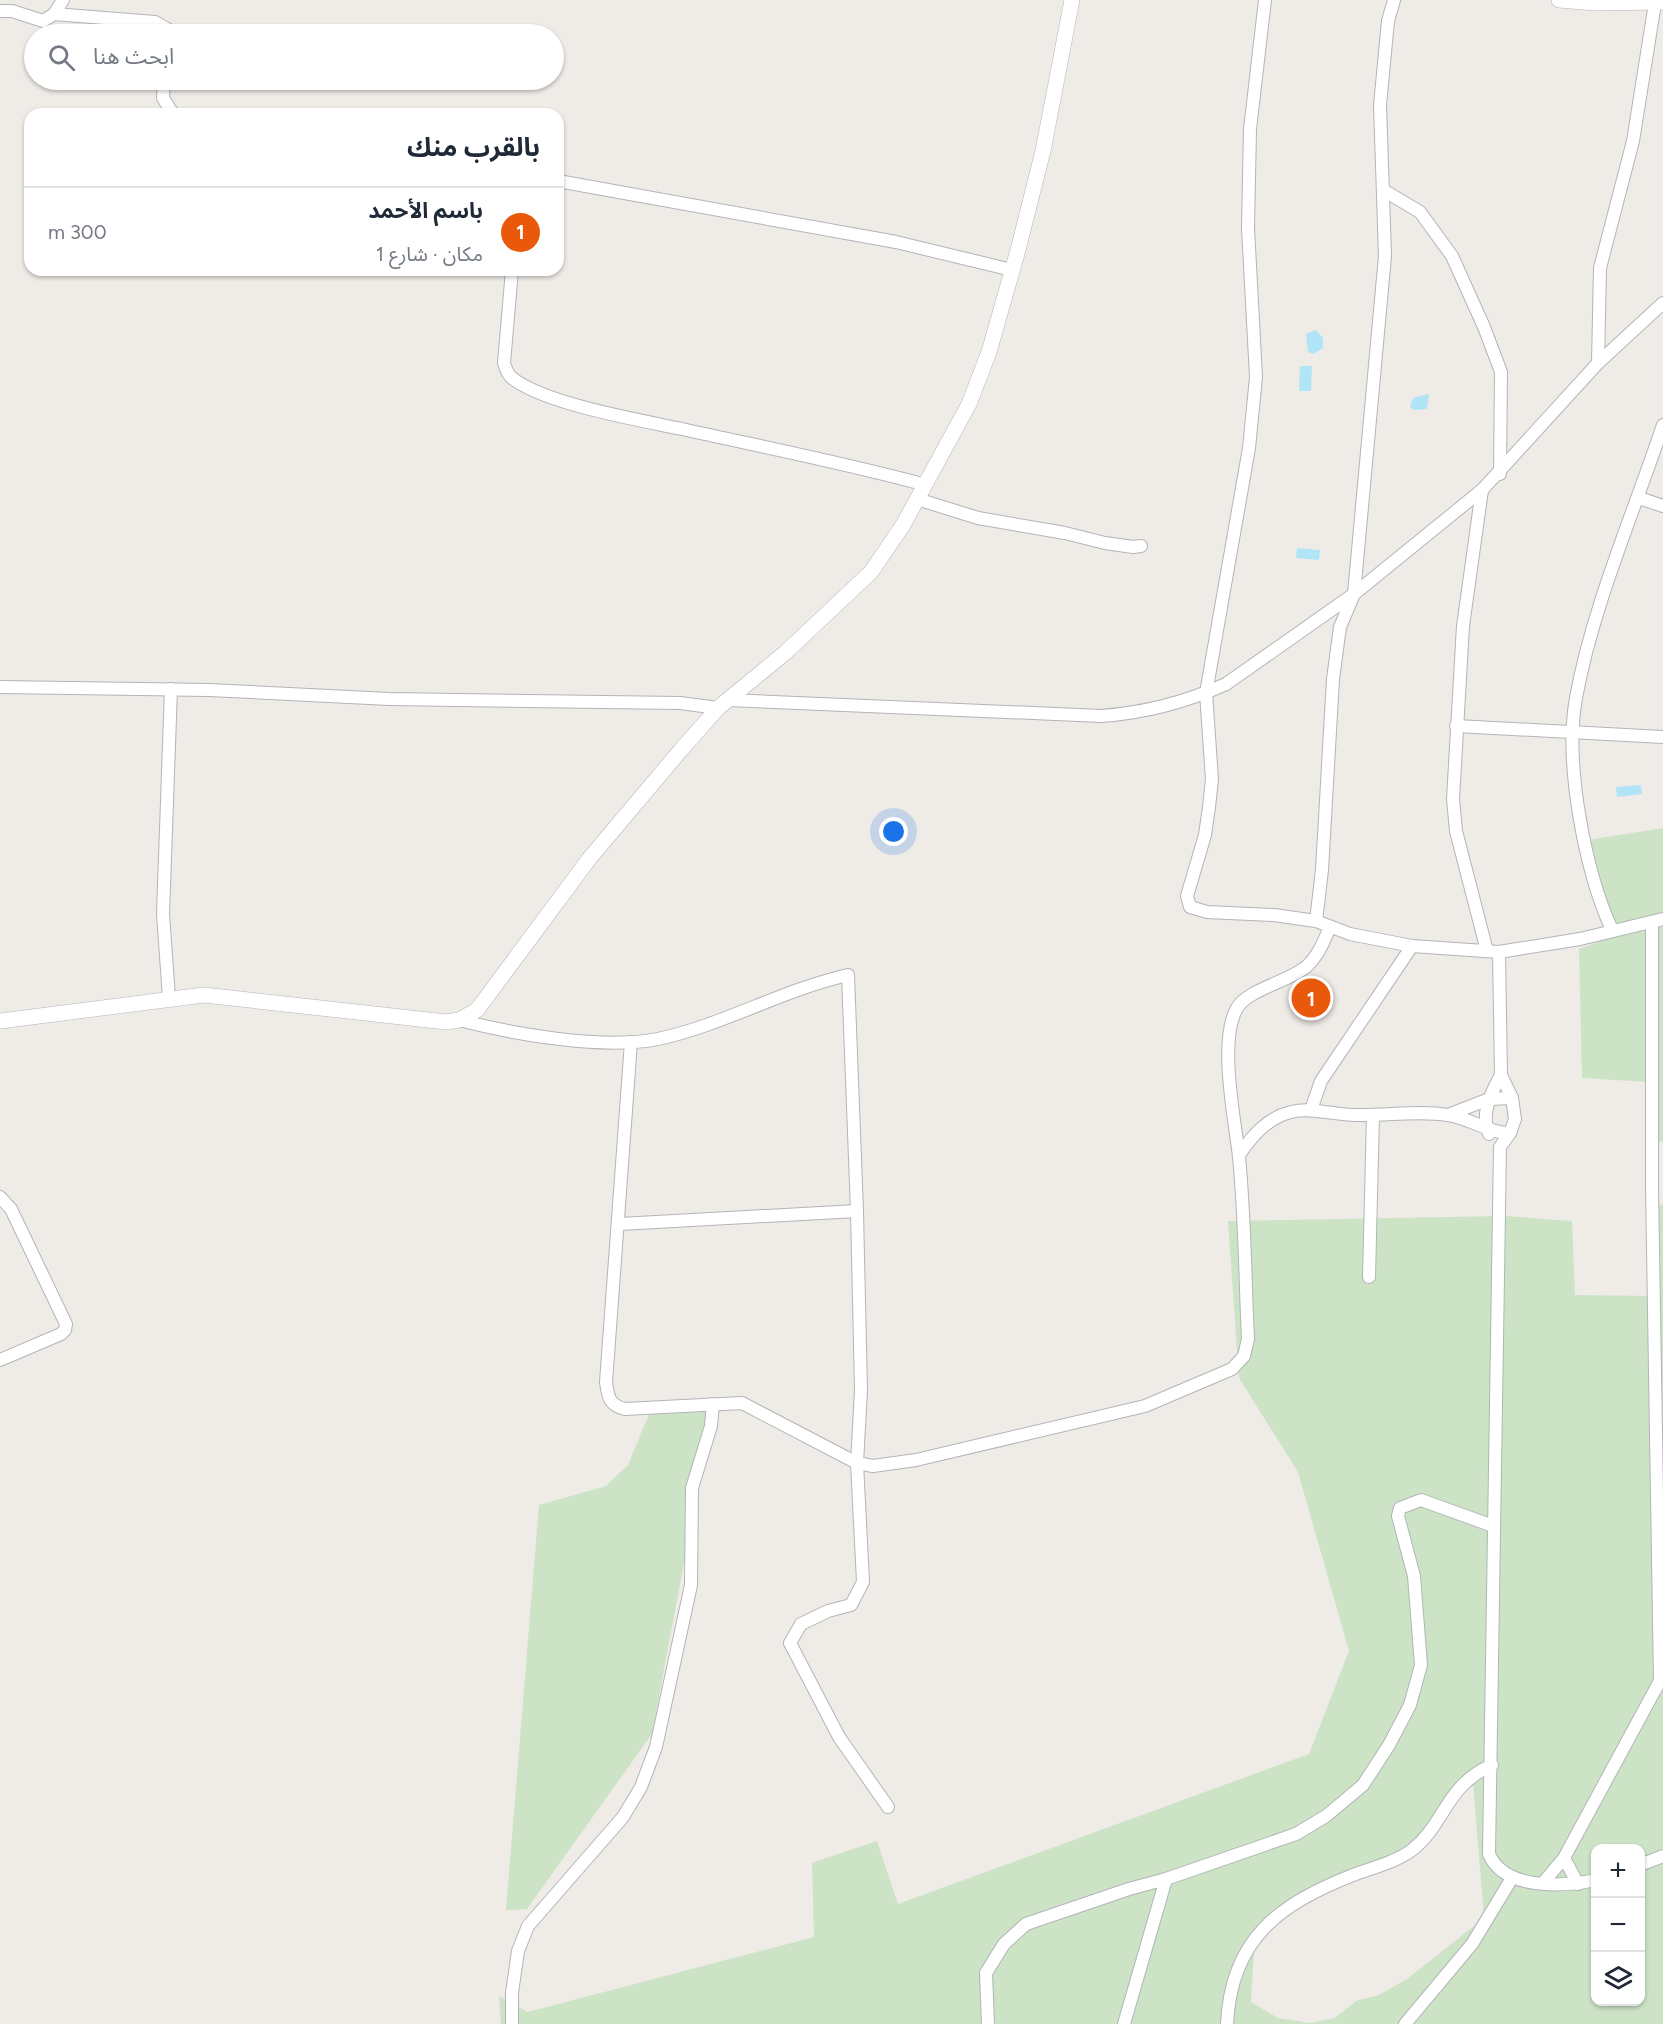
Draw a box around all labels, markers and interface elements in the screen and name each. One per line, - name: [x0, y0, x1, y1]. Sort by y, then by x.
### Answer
- search box: [24, 24, 564, 90]
- icon: search: [45, 41, 78, 74]
- text: ابحث هنا: [93, 43, 174, 70]
- text: بالقرب منك: [407, 131, 540, 163]
- text: باسم الأحمد: [368, 197, 483, 224]
- text: 300 m: [48, 220, 107, 244]
- text: 1: [516, 220, 525, 244]
- text: مكان · شارع 1: [376, 242, 483, 266]
- your location: [879, 817, 908, 846]
- pin: 1: [1292, 976, 1330, 1020]
- map controls: [1591, 1844, 1645, 2006]
- button: +: [1591, 1844, 1645, 1898]
- button: −: [1591, 1898, 1645, 1952]
- button: layers: [1591, 1952, 1645, 2006]

